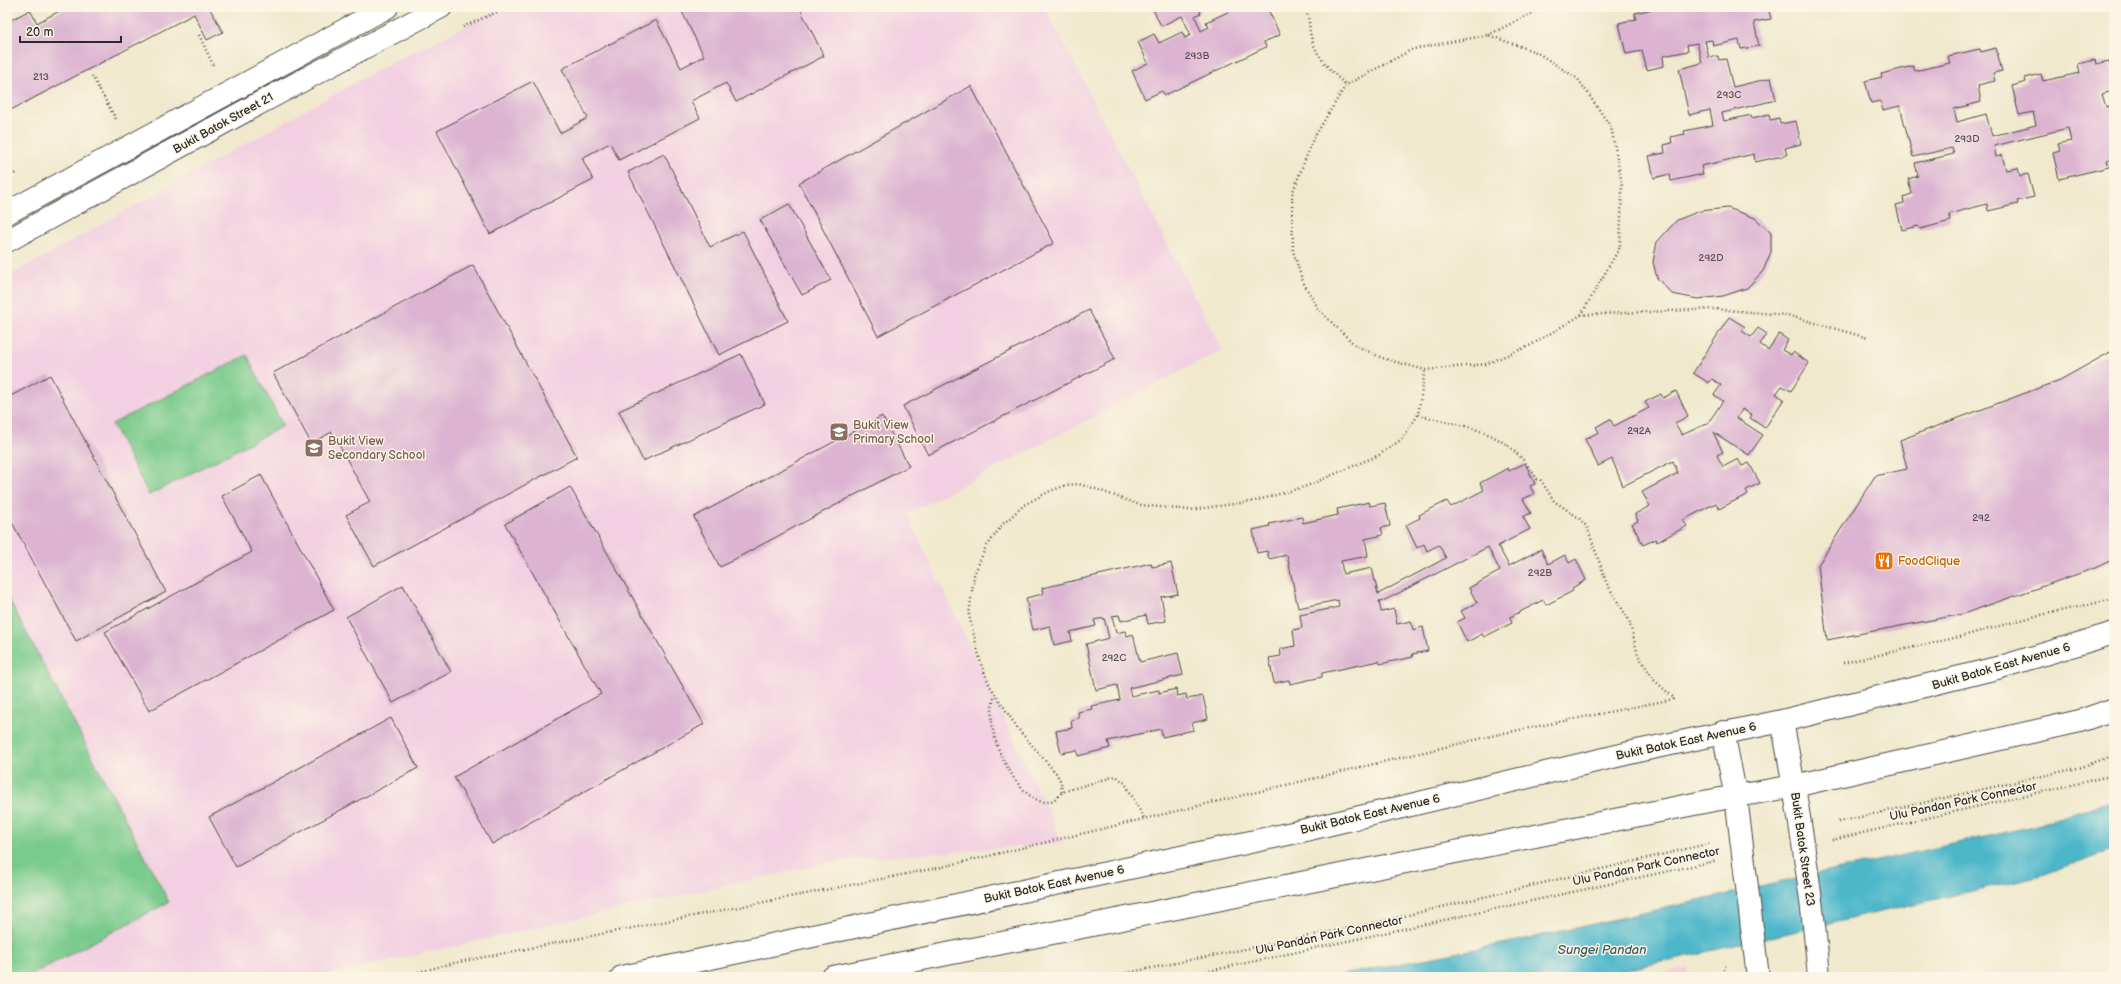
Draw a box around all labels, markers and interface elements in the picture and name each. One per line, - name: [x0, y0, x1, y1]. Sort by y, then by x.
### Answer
- scale bar: [20, 18, 121, 44]
- text: 20 m: [26, 25, 53, 40]
- house number: 293B: [1185, 50, 1209, 62]
- house number: 213: [33, 71, 49, 83]
- house number: 293C: [1717, 89, 1741, 101]
- street label: Bukit Batok Street 21: [170, 90, 276, 157]
- house number: 293D: [1954, 133, 1980, 145]
- house number: 292D: [1699, 252, 1723, 264]
- place label: Bukit View Primary School: [853, 418, 934, 447]
- school or university icon: Bukit View Primary School: [828, 421, 850, 443]
- house number: 292A: [1627, 425, 1652, 437]
- place label: Bukit View Secondary School: [328, 434, 425, 463]
- school or university icon: Bukit View Secondary School: [303, 437, 325, 459]
- house number: 292: [1972, 512, 1990, 524]
- restaurant icon: FoodClique: [1873, 550, 1895, 572]
- place label: FoodClique: [1898, 554, 1960, 569]
- house number: 292B: [1528, 567, 1552, 579]
- street label: Bukit Batok East Avenue 6: [1930, 640, 2072, 693]
- house number: 292C: [1102, 652, 1126, 664]
- street label: Bukit Batok East Avenue 6: [1615, 719, 1758, 764]
- street label: Ulu Pandan Park Connector: [1888, 778, 2039, 824]
- street label: Bukit Batok East Avenue 6: [1299, 791, 1442, 838]
- street label: Bukit Batok Street 23: [1787, 791, 1818, 907]
- street label: Ulu Pandan Park Connector: [1571, 843, 1722, 889]
- street label: Bukit Batok East Avenue 6: [983, 862, 1126, 907]
- street label: Ulu Pandan Park Connector: [1254, 912, 1405, 958]
- water label: Sungei Pandan: [1558, 942, 1647, 958]

